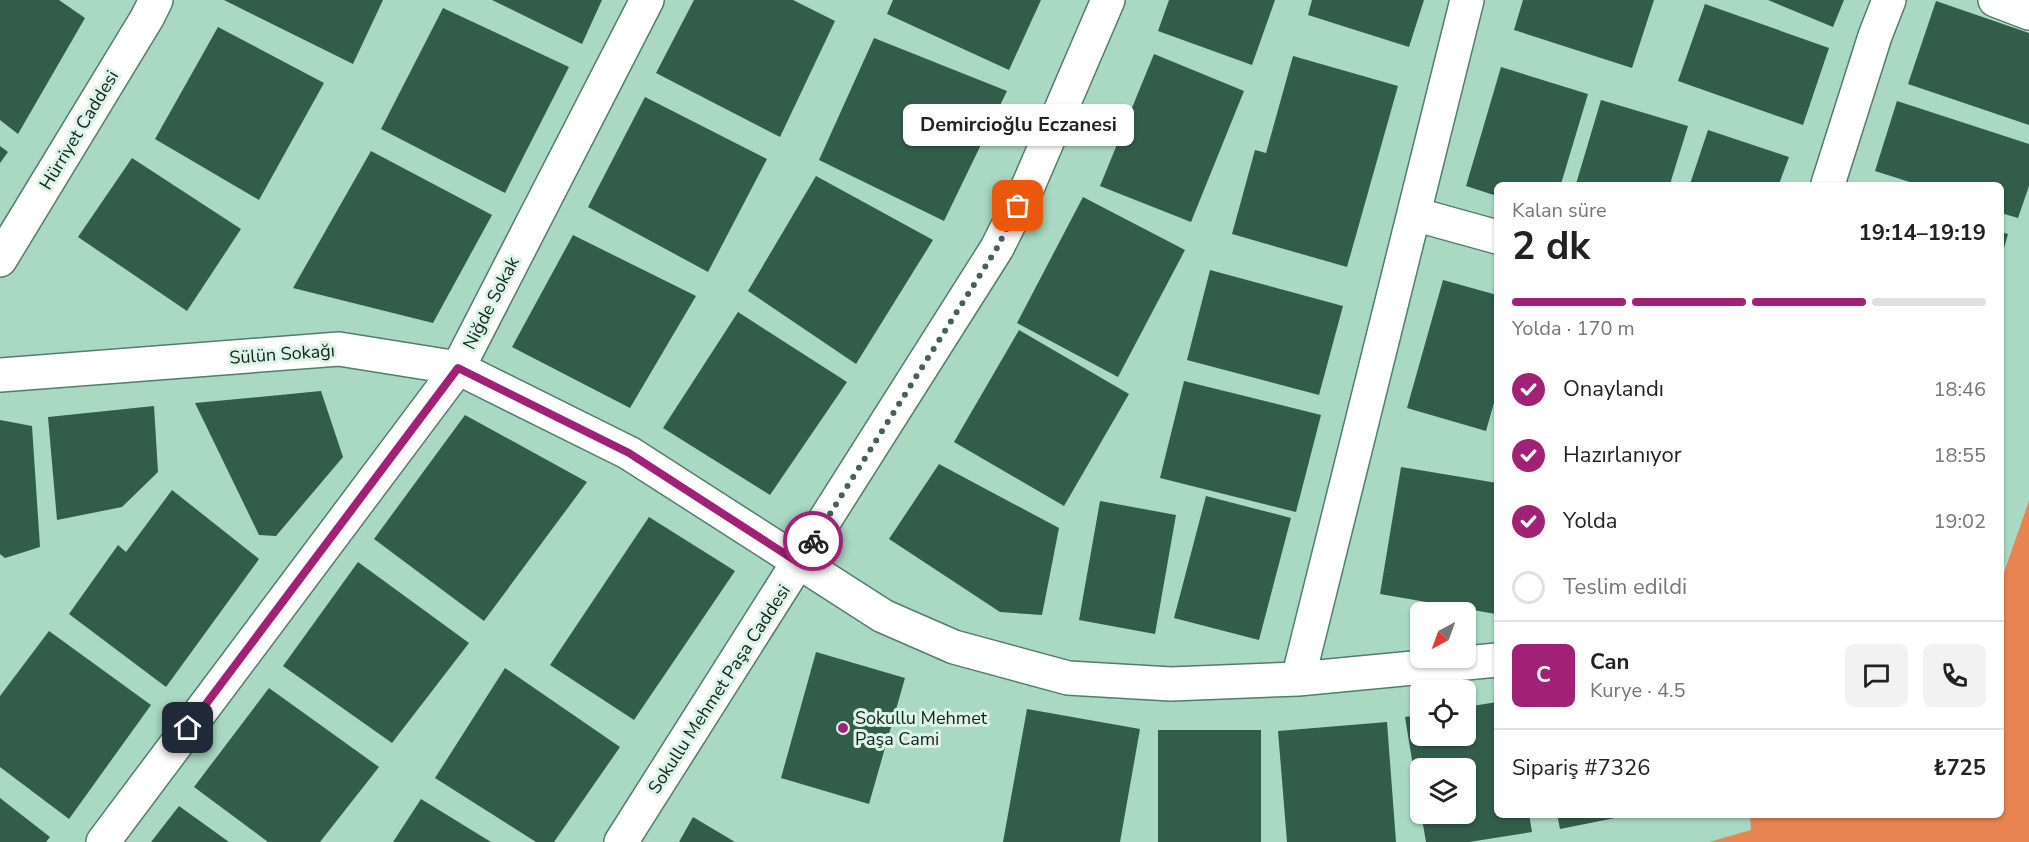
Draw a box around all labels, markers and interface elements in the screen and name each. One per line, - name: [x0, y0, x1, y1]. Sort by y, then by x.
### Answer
- street label: Hürriyet Caddesi: [34, 66, 124, 194]
- callout: Demircioğlu Eczanesi: [902, 104, 1134, 146]
- text: Demircioğlu Eczanesi: [920, 111, 1117, 138]
- pin: [992, 180, 1043, 231]
- icon: bag: [1001, 189, 1034, 222]
- text: Kalan süre: [1512, 197, 1607, 224]
- text: 19:14–19:19: [1858, 218, 1986, 248]
- text: 2 dk: [1512, 220, 1590, 273]
- street label: Niğde Sokak: [457, 252, 525, 354]
- text: Yolda · 170 m: [1512, 315, 1635, 342]
- street label: Sülün Sokağı: [228, 338, 336, 370]
- icon: check: [1512, 373, 1545, 406]
- text: Onaylandı: [1563, 374, 1664, 404]
- text: 18:46: [1933, 376, 1986, 403]
- icon: check: [1512, 439, 1545, 472]
- text: Hazırlanıyor: [1563, 440, 1682, 470]
- text: 18:55: [1933, 442, 1986, 469]
- icon: check: [1512, 505, 1545, 538]
- text: Yolda: [1563, 506, 1618, 536]
- text: 19:02: [1933, 508, 1986, 535]
- courier: [783, 511, 843, 571]
- icon: bike: [797, 525, 830, 558]
- text: Teslim edildi: [1563, 572, 1687, 602]
- street label: Sokullu Mehmet Paşa Caddesi: [642, 580, 796, 798]
- north arrow: [1410, 602, 1476, 668]
- map controls: [1410, 602, 1476, 824]
- button: chat: [1845, 644, 1908, 707]
- button: phone: [1923, 644, 1986, 707]
- text: Can: [1590, 647, 1629, 677]
- text: C: [1536, 660, 1551, 690]
- text: Kurye · 4.5: [1590, 677, 1685, 704]
- button: locate: [1410, 680, 1476, 746]
- pin: [162, 702, 213, 753]
- place label: Sokullu Mehmet Paşa Cami: [855, 706, 988, 751]
- icon: home: [171, 711, 204, 744]
- marker: Sokullu Mehmet Paşa Cami: [836, 721, 850, 735]
- text: Sipariş #7326: [1512, 753, 1650, 783]
- text: ₺725: [1933, 753, 1986, 783]
- button: layers: [1410, 758, 1476, 824]

